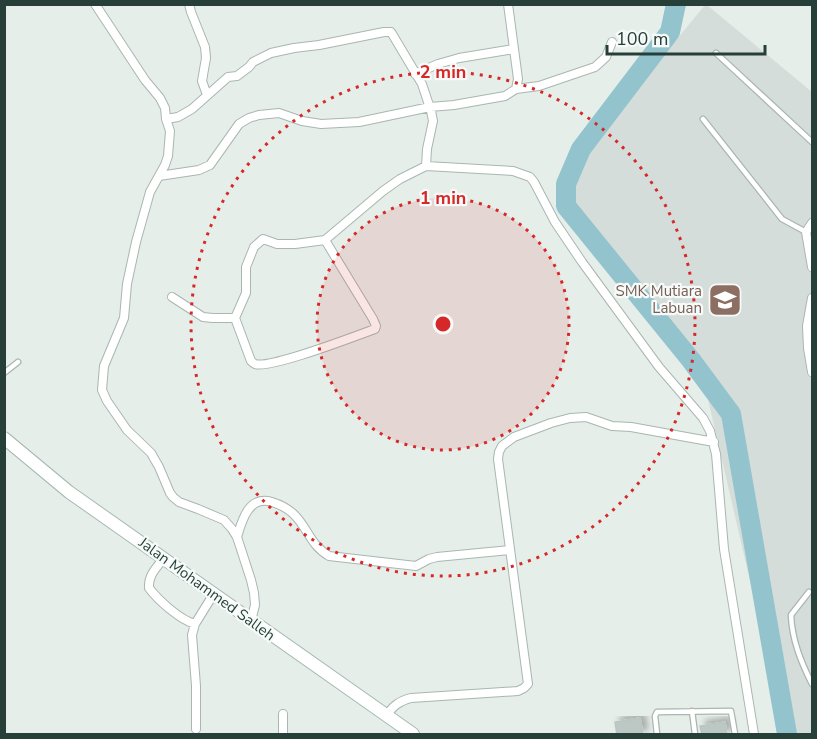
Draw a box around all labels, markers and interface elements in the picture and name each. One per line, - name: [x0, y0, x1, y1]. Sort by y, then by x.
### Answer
- scale bar: [607, 18, 764, 56]
- text: 100 m: [616, 27, 668, 51]
- text: 2 min: [420, 60, 466, 84]
- text: 1 min: [420, 186, 466, 210]
- place label: SMK Mutiara Labuan: [616, 281, 702, 318]
- school or university icon: SMK Mutiara Labuan: [707, 282, 743, 318]
- centre of rings: [433, 314, 453, 334]
- street label: Jalan Mohammed Salleh: [134, 532, 279, 645]

